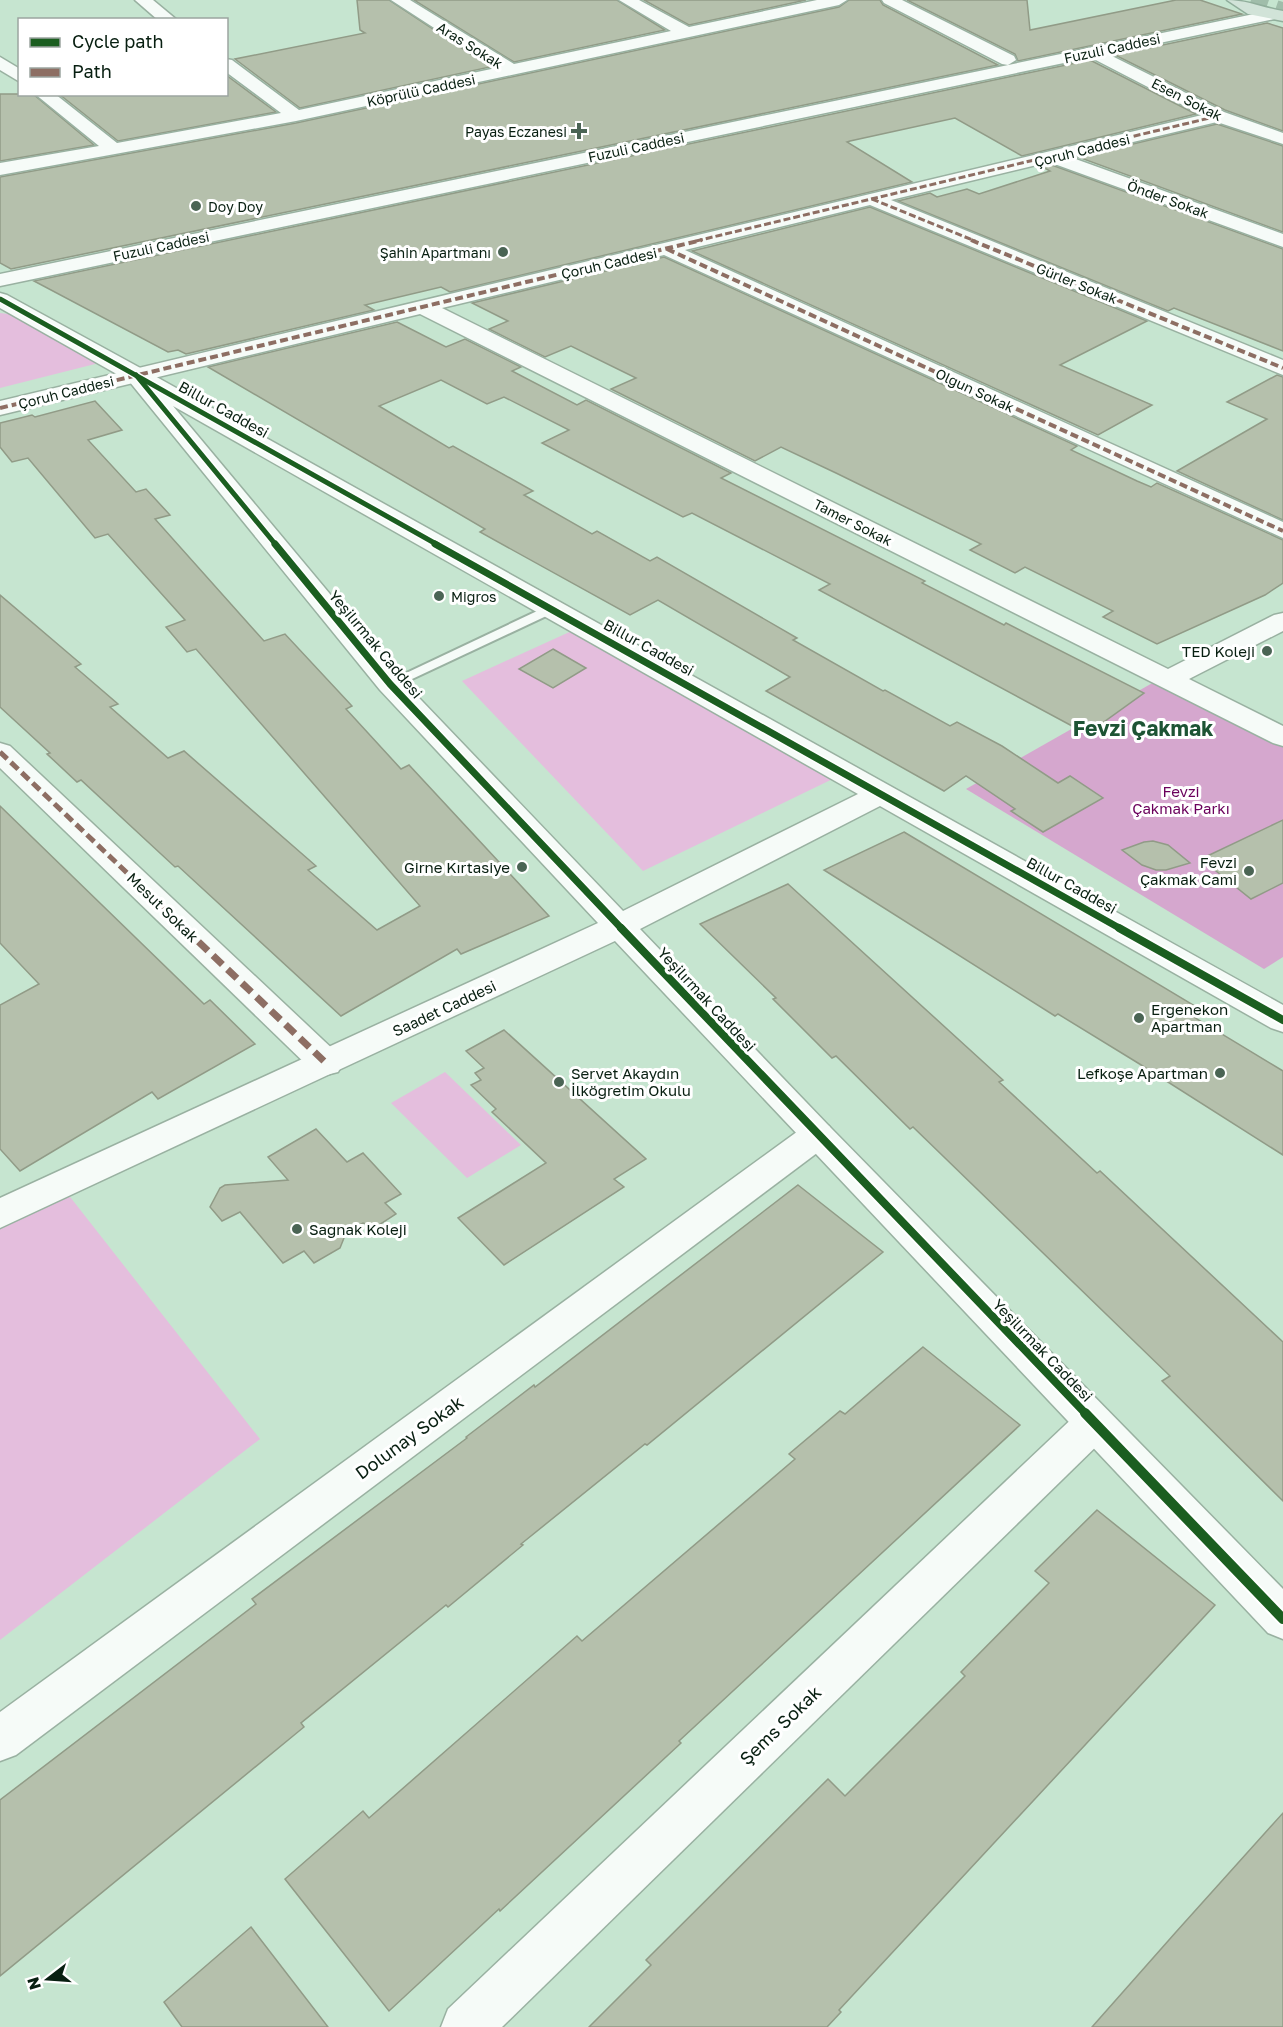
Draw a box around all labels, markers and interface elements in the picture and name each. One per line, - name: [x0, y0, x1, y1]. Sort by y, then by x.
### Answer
- legend: [18, 18, 228, 96]
- street label: Aras Sokak: [434, 18, 506, 72]
- street label: Fuzuli Caddesi: [1062, 29, 1162, 67]
- text: Cycle path: [72, 30, 164, 52]
- text: Path: [72, 60, 112, 82]
- street label: Köprülü Caddesi: [365, 70, 477, 110]
- street label: Esen Sokak: [1149, 74, 1225, 124]
- place label: Payas Eczanesi: [465, 123, 567, 140]
- marker: Payas Eczanesi: [572, 124, 586, 138]
- street label: Fuzuli Caddesi: [586, 128, 686, 166]
- street label: Çoruh Caddesi: [1032, 130, 1132, 170]
- street label: Önder Sokak: [1125, 176, 1211, 222]
- place label: Doy Doy: [208, 198, 263, 215]
- marker: Doy Doy: [189, 199, 203, 213]
- street label: Fuzuli Caddesi: [111, 227, 211, 265]
- place label: Şahin Apartmanı: [380, 244, 491, 261]
- street label: Çoruh Caddesi: [559, 244, 659, 282]
- marker: Şahin Apartmanı: [496, 245, 510, 259]
- street label: Gürler Sokak: [1034, 259, 1120, 307]
- street label: Olgun Sokak: [933, 364, 1017, 416]
- street label: Çoruh Caddesi: [16, 372, 116, 412]
- street label: Billur Caddesi: [176, 377, 272, 441]
- street label: Tamer Sokak: [811, 495, 895, 549]
- street label: Yeşilırmak Caddesi: [326, 586, 426, 702]
- place label: Migros: [451, 588, 497, 605]
- marker: Migros: [432, 589, 446, 603]
- street label: Billur Caddesi: [601, 615, 697, 679]
- place label: TED Koleji: [1182, 642, 1255, 660]
- marker: TED Koleji: [1260, 644, 1274, 658]
- district label: Fevzi Çakmak: [1073, 715, 1213, 741]
- park label: Fevzi Çakmak Parkı: [1132, 782, 1230, 817]
- street label: Billur Caddesi: [1024, 853, 1120, 917]
- place label: Fevzi Çakmak Cami: [1140, 853, 1237, 888]
- place label: Girne Kırtasiye: [404, 858, 510, 876]
- marker: Girne Kırtasiye: [515, 860, 529, 874]
- marker: Fevzi Çakmak Cami: [1242, 864, 1256, 878]
- street label: Mesut Sokak: [124, 868, 203, 946]
- street label: Yeşilırmak Caddesi: [654, 943, 760, 1055]
- street label: Saadet Caddesi: [389, 976, 499, 1040]
- place label: Ergenekon Apartman: [1151, 1000, 1228, 1035]
- marker: Ergenekon Apartman: [1132, 1011, 1146, 1025]
- place label: Servet Akaydın İlköğretim Okulu: [571, 1064, 691, 1099]
- place label: Lefkoşe Apartman: [1077, 1064, 1208, 1082]
- marker: Lefkoşe Apartman: [1213, 1066, 1227, 1080]
- marker: Servet Akaydın İlköğretim Okulu: [552, 1075, 566, 1089]
- place label: Sağnak Koleji: [309, 1220, 407, 1238]
- marker: Sağnak Koleji: [290, 1222, 304, 1236]
- street label: Yeşilırmak Caddesi: [989, 1295, 1097, 1405]
- street label: Dolunay Sokak: [351, 1390, 467, 1484]
- street label: Şems Sokak: [735, 1681, 825, 1769]
- north arrow: [18, 1949, 78, 2009]
- text: N: [22, 1975, 45, 1992]

